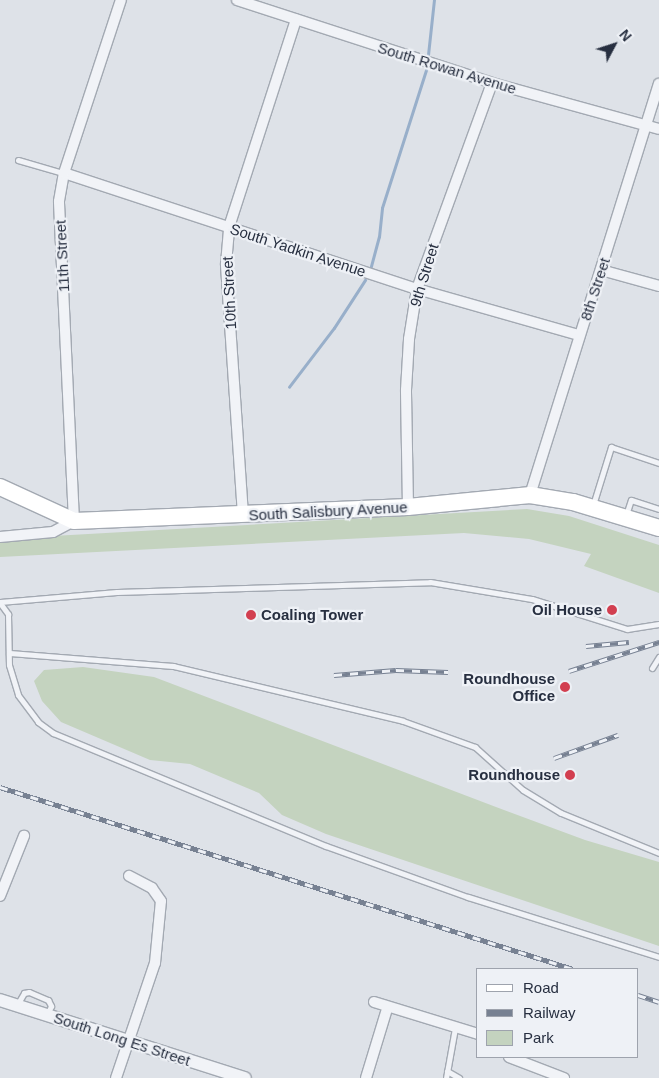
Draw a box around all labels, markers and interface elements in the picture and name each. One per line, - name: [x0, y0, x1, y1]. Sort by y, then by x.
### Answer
- north arrow: [589, 20, 639, 70]
- text: N: [616, 26, 635, 44]
- street label: South Rowan Avenue: [375, 38, 519, 98]
- street label: 11th Street: [51, 219, 73, 293]
- street label: South Yadkin Avenue: [227, 219, 369, 281]
- street label: 9th Street: [406, 241, 442, 309]
- street label: 8th Street: [576, 255, 614, 323]
- street label: 10th Street: [218, 256, 240, 330]
- street label: South Salisbury Avenue: [248, 498, 408, 524]
- place label: Oil House: [532, 601, 602, 619]
- marker: Oil House: [606, 604, 618, 616]
- place label: Coaling Tower: [261, 606, 363, 624]
- marker: Coaling Tower: [245, 609, 257, 621]
- place label: Roundhouse Office: [463, 669, 555, 704]
- marker: Roundhouse Office: [559, 681, 571, 693]
- place label: Roundhouse: [468, 766, 560, 784]
- marker: Roundhouse: [564, 769, 576, 781]
- legend: [477, 968, 639, 1058]
- text: Road: [523, 979, 559, 996]
- text: Railway: [523, 1004, 576, 1021]
- street label: South Long Es Street: [51, 1008, 193, 1070]
- text: Park: [523, 1029, 554, 1046]

